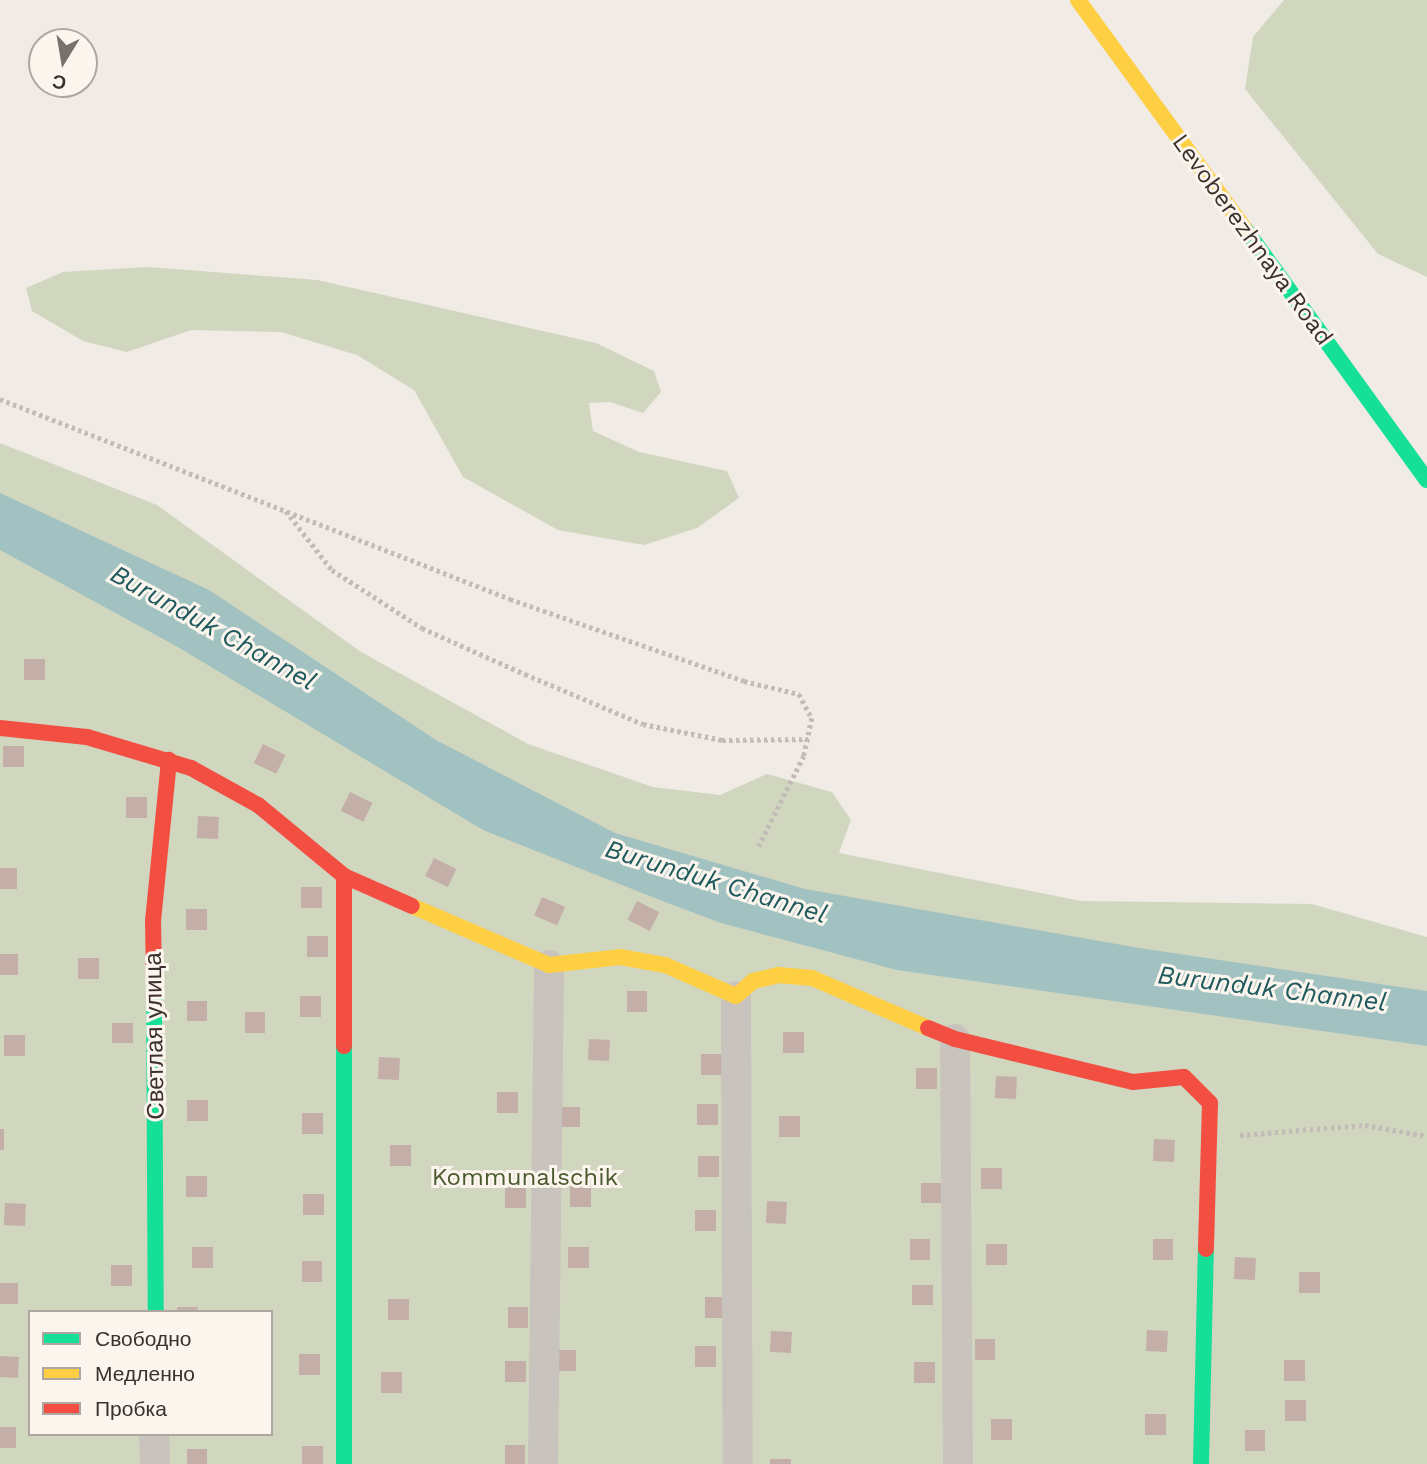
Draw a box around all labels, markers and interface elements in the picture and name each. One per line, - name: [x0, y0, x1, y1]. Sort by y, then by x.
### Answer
- north arrow: [28, 28, 98, 98]
- text: С: [50, 70, 68, 95]
- street label: Levoberezhnaya Road: [1166, 129, 1338, 351]
- water label: Burunduk Channel: [105, 558, 321, 698]
- water label: Burunduk Channel: [601, 833, 831, 931]
- street label: Светлая улица: [139, 952, 171, 1120]
- water label: Burunduk Channel: [1156, 959, 1388, 1019]
- park label: Kommunalschik: [432, 1164, 618, 1192]
- legend: [28, 1310, 273, 1436]
- text: Свободно: [95, 1326, 192, 1351]
- text: Медленно: [95, 1361, 195, 1386]
- text: Пробка: [95, 1396, 167, 1421]

